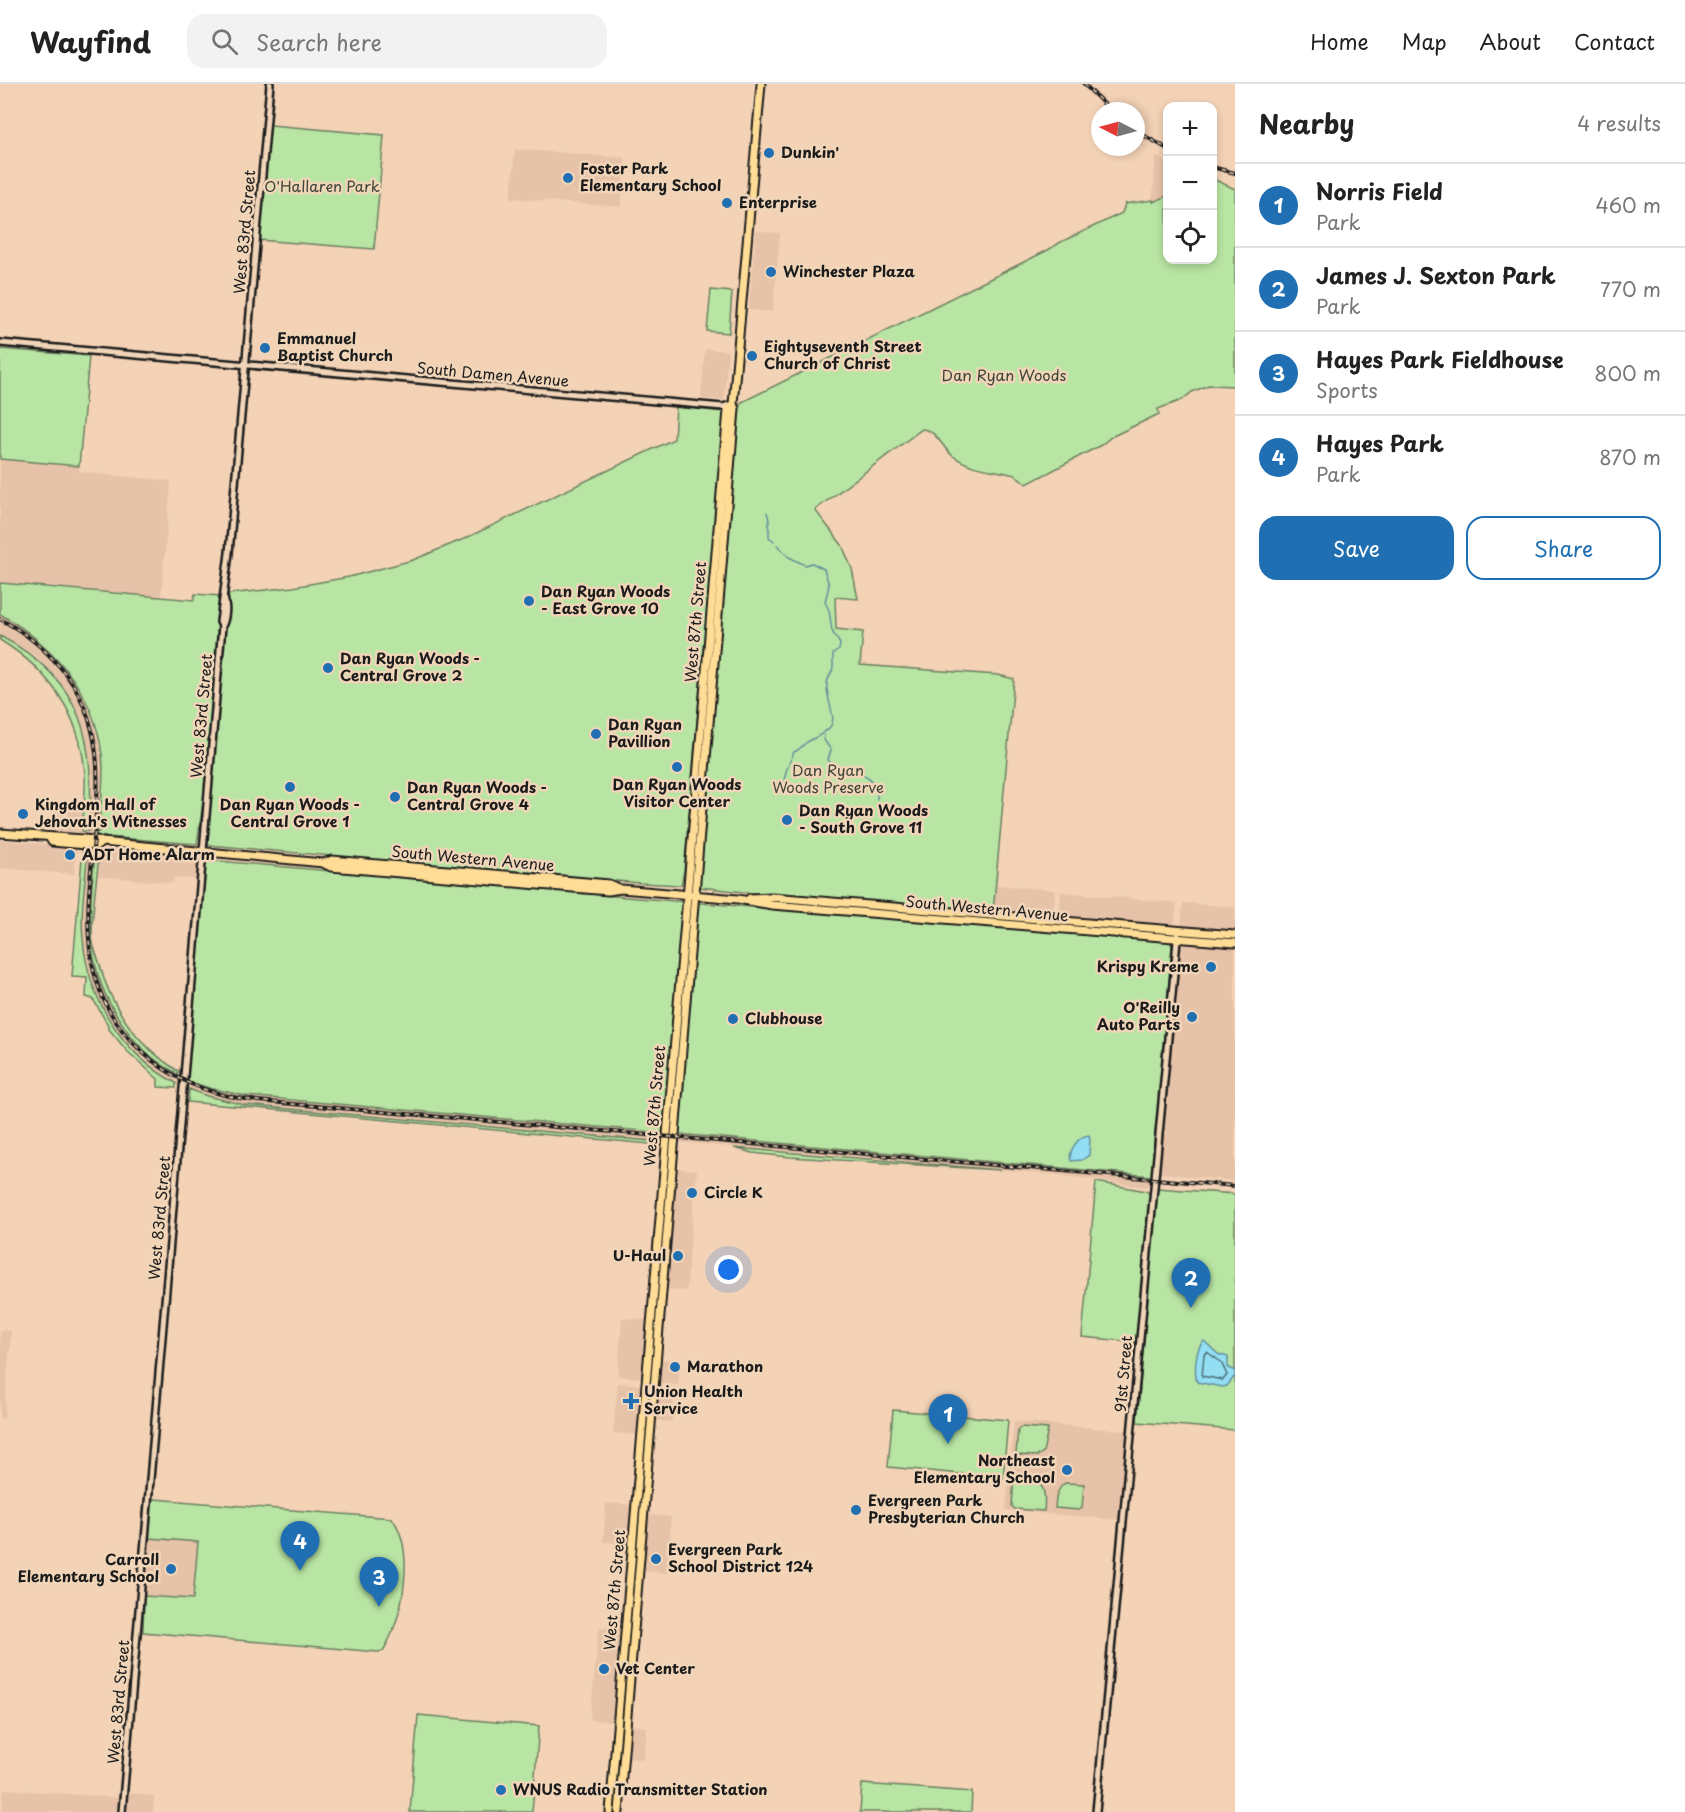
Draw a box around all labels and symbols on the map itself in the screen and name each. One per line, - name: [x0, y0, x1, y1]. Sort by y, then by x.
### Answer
- north arrow: [1091, 102, 1145, 156]
- place label: Dunkin': [781, 140, 839, 163]
- marker: Dunkin': [762, 146, 776, 160]
- place label: Foster Park Elementary School: [580, 156, 721, 196]
- street label: West 83rd Street: [227, 169, 260, 295]
- marker: Foster Park Elementary School: [561, 171, 575, 185]
- park label: O'Hallaren Park: [264, 174, 380, 197]
- place label: Enterprise: [739, 190, 817, 213]
- marker: Enterprise: [720, 196, 734, 210]
- place label: Winchester Plaza: [783, 259, 915, 282]
- marker: Winchester Plaza: [764, 265, 778, 279]
- place label: Emmanuel Baptist Church: [277, 326, 393, 366]
- place label: Eightyseventh Street Church of Christ: [764, 334, 922, 374]
- marker: Emmanuel Baptist Church: [258, 341, 272, 355]
- marker: Eightyseventh Street Church of Christ: [745, 349, 759, 363]
- street label: South Damen Avenue: [416, 355, 570, 392]
- park label: Dan Ryan Woods: [942, 363, 1067, 386]
- street label: West 87th Street: [678, 561, 711, 683]
- place label: Dan Ryan Woods - East Grove 10: [541, 579, 670, 619]
- marker: Dan Ryan Woods - East Grove 10: [522, 594, 536, 608]
- place label: Dan Ryan Woods - Central Grove 2: [340, 646, 480, 686]
- street label: West 83rd Street: [184, 653, 217, 779]
- marker: Dan Ryan Woods - Central Grove 2: [321, 661, 335, 675]
- place label: Dan Ryan Pavillion: [608, 712, 682, 752]
- marker: Dan Ryan Pavillion: [589, 727, 603, 741]
- park label: Dan Ryan Woods Preserve: [772, 758, 884, 798]
- marker: Dan Ryan Woods Visitor Center: [670, 760, 684, 774]
- place label: Dan Ryan Woods Visitor Center: [612, 772, 742, 812]
- place label: Dan Ryan Woods - Central Grove 4: [407, 775, 547, 815]
- marker: Dan Ryan Woods - Central Grove 1: [283, 780, 297, 794]
- marker: Dan Ryan Woods - Central Grove 4: [388, 790, 402, 804]
- place label: Kingdom Hall of Jehovah's Witnesses: [35, 792, 187, 832]
- place label: Dan Ryan Woods - Central Grove 1: [220, 792, 360, 832]
- place label: Dan Ryan Woods - South Grove 11: [799, 798, 928, 838]
- marker: Kingdom Hall of Jehovah's Witnesses: [16, 807, 30, 821]
- marker: Dan Ryan Woods - South Grove 11: [780, 813, 794, 827]
- street label: South Western Avenue: [391, 839, 556, 876]
- place label: ADT Home Alarm: [81, 842, 215, 865]
- marker: ADT Home Alarm: [63, 848, 77, 862]
- street label: South Western Avenue: [905, 889, 1070, 926]
- place label: Krispy Kreme: [1097, 954, 1199, 977]
- marker: Krispy Kreme: [1204, 960, 1218, 974]
- place label: O'Reilly Auto Parts: [1097, 995, 1180, 1035]
- place label: Clubhouse: [745, 1006, 822, 1029]
- marker: O'Reilly Auto Parts: [1185, 1010, 1199, 1024]
- marker: Clubhouse: [726, 1012, 740, 1026]
- street label: West 87th Street: [637, 1045, 670, 1167]
- street label: West 83rd Street: [142, 1155, 175, 1281]
- place label: Circle K: [704, 1180, 763, 1203]
- marker: Circle K: [685, 1186, 699, 1200]
- place label: U-Haul: [613, 1243, 666, 1266]
- marker: U-Haul: [671, 1249, 685, 1263]
- your location: [714, 1255, 743, 1284]
- pin: 2: [1172, 1258, 1210, 1308]
- street label: 91st Street: [1108, 1335, 1137, 1413]
- place label: Marathon: [687, 1354, 763, 1377]
- marker: Marathon: [668, 1360, 682, 1374]
- place label: Union Health Service: [644, 1379, 743, 1419]
- marker: Union Health Service: [622, 1392, 640, 1410]
- pin: 1: [928, 1394, 968, 1444]
- place label: Northeast Elementary School: [914, 1448, 1055, 1488]
- marker: Northeast Elementary School: [1060, 1463, 1074, 1477]
- place label: Evergreen Park Presbyterian Church: [868, 1488, 1025, 1528]
- marker: Evergreen Park Presbyterian Church: [849, 1503, 863, 1517]
- pin: 4: [280, 1522, 320, 1571]
- street label: West 87th Street: [597, 1529, 630, 1651]
- place label: Evergreen Park School District 124: [668, 1537, 813, 1577]
- place label: Carroll Elementary School: [18, 1547, 159, 1587]
- marker: Evergreen Park School District 124: [649, 1552, 663, 1566]
- pin: 3: [360, 1558, 398, 1607]
- marker: Carroll Elementary School: [164, 1562, 178, 1576]
- street label: West 83rd Street: [101, 1639, 134, 1765]
- place label: Vet Center: [616, 1656, 695, 1679]
- marker: Vet Center: [597, 1662, 611, 1676]
- place label: WNUS Radio Transmitter Station: [513, 1777, 768, 1800]
- marker: WNUS Radio Transmitter Station: [494, 1783, 508, 1797]

